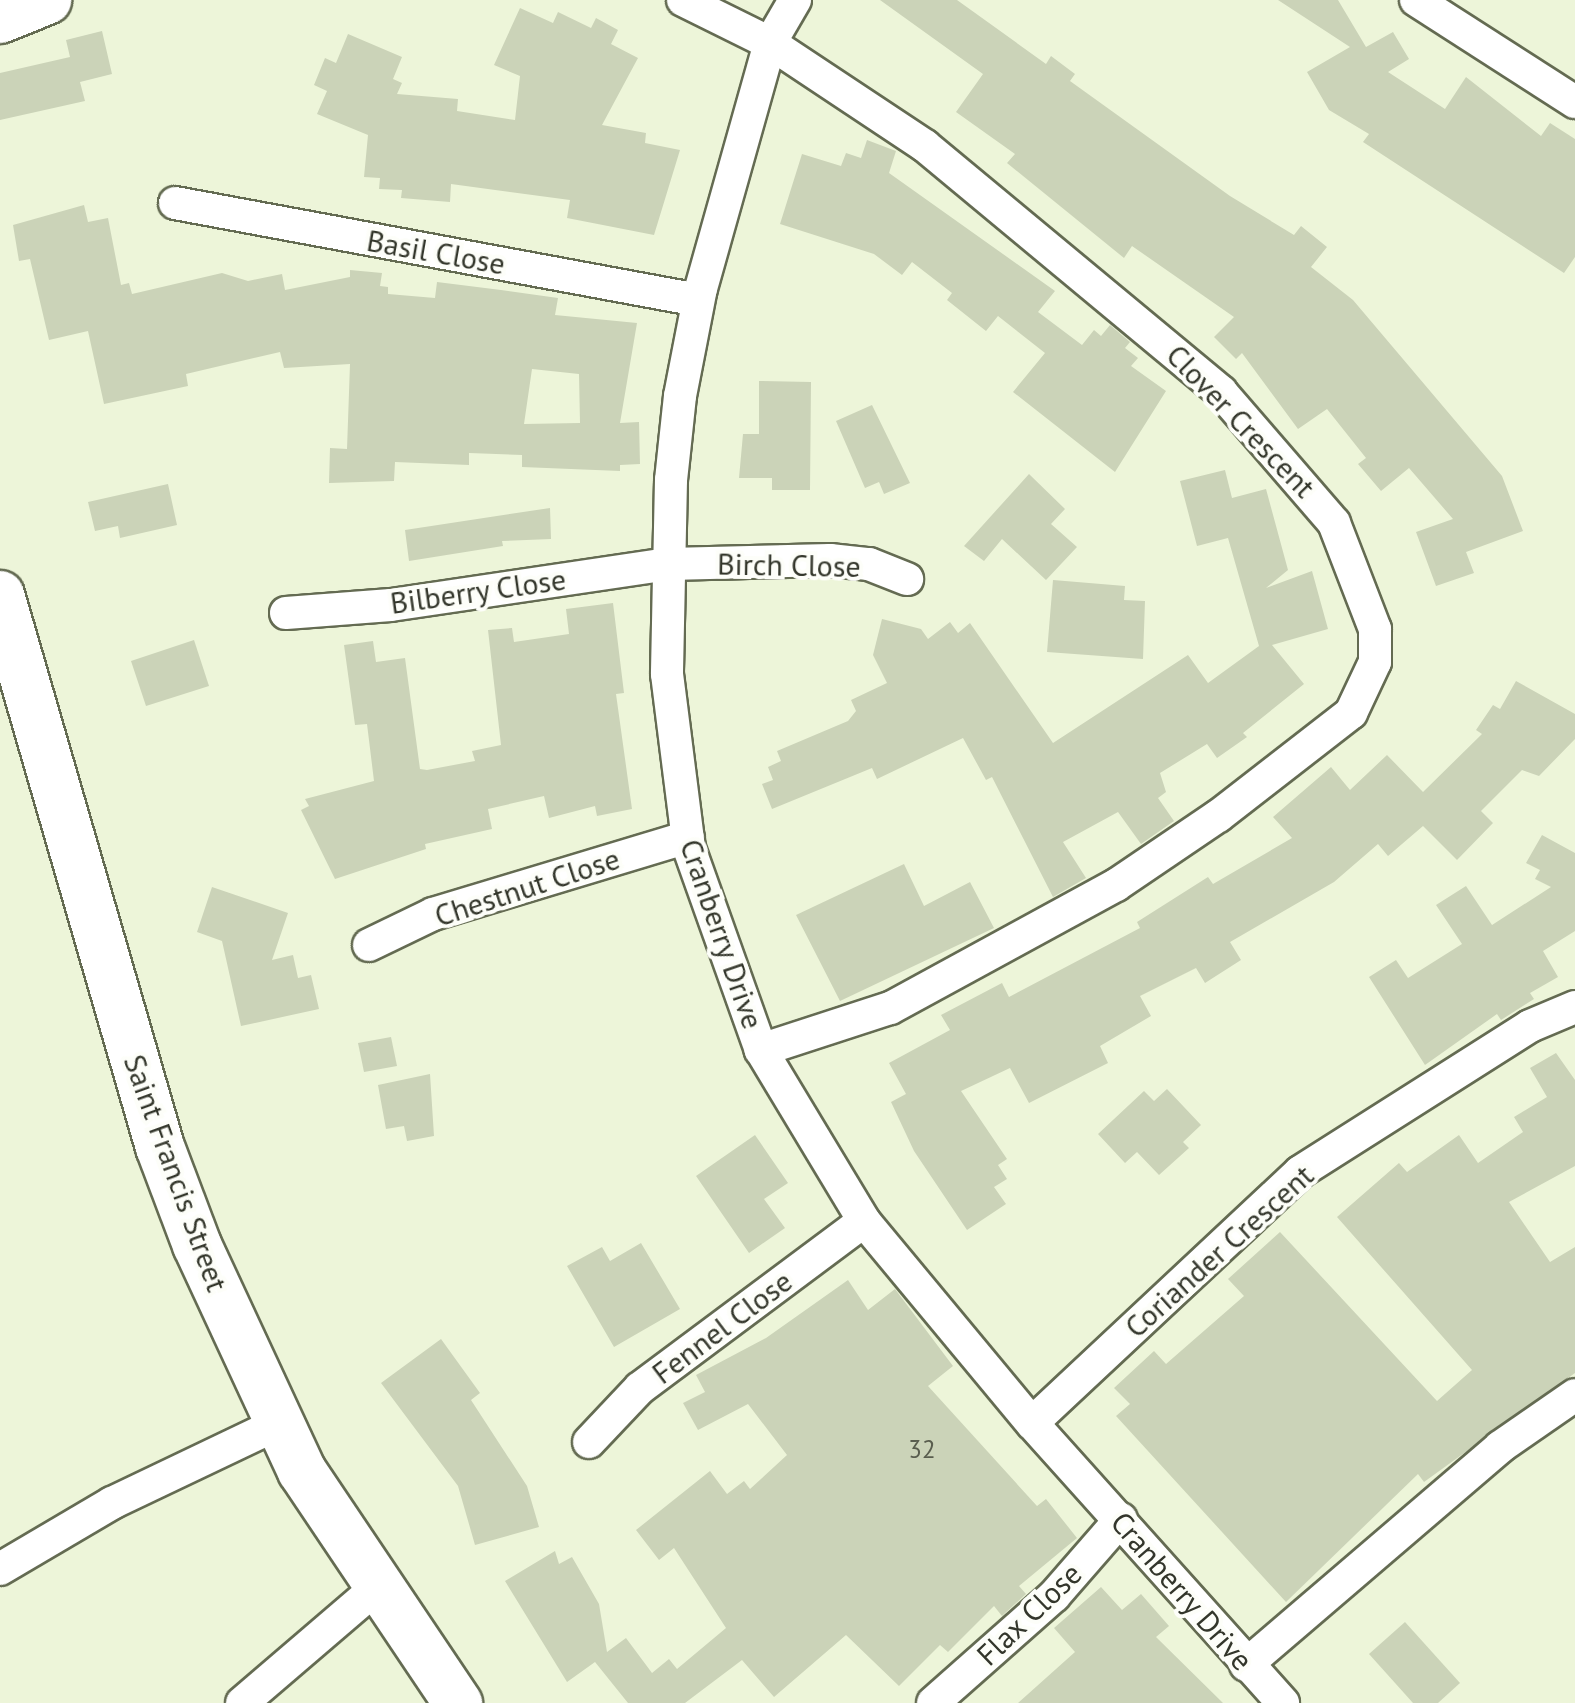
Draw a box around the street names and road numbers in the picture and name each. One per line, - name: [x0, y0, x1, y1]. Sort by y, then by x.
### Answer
- street label: Basil Close: [364, 222, 508, 282]
- street label: Clover Crescent: [1159, 337, 1323, 505]
- street label: Birch Close: [717, 546, 861, 584]
- street label: Bilberry Close: [387, 561, 569, 621]
- street label: Cranberry Drive: [673, 834, 771, 1034]
- street label: Chestnut Close: [430, 840, 624, 934]
- street label: Saint Francis Street: [116, 1050, 236, 1296]
- street label: Coriander Crescent: [1118, 1157, 1320, 1345]
- street label: Fennel Close: [645, 1263, 799, 1391]
- street label: Cranberry Drive: [1103, 1504, 1261, 1678]
- street label: Flax Close: [969, 1555, 1089, 1673]

